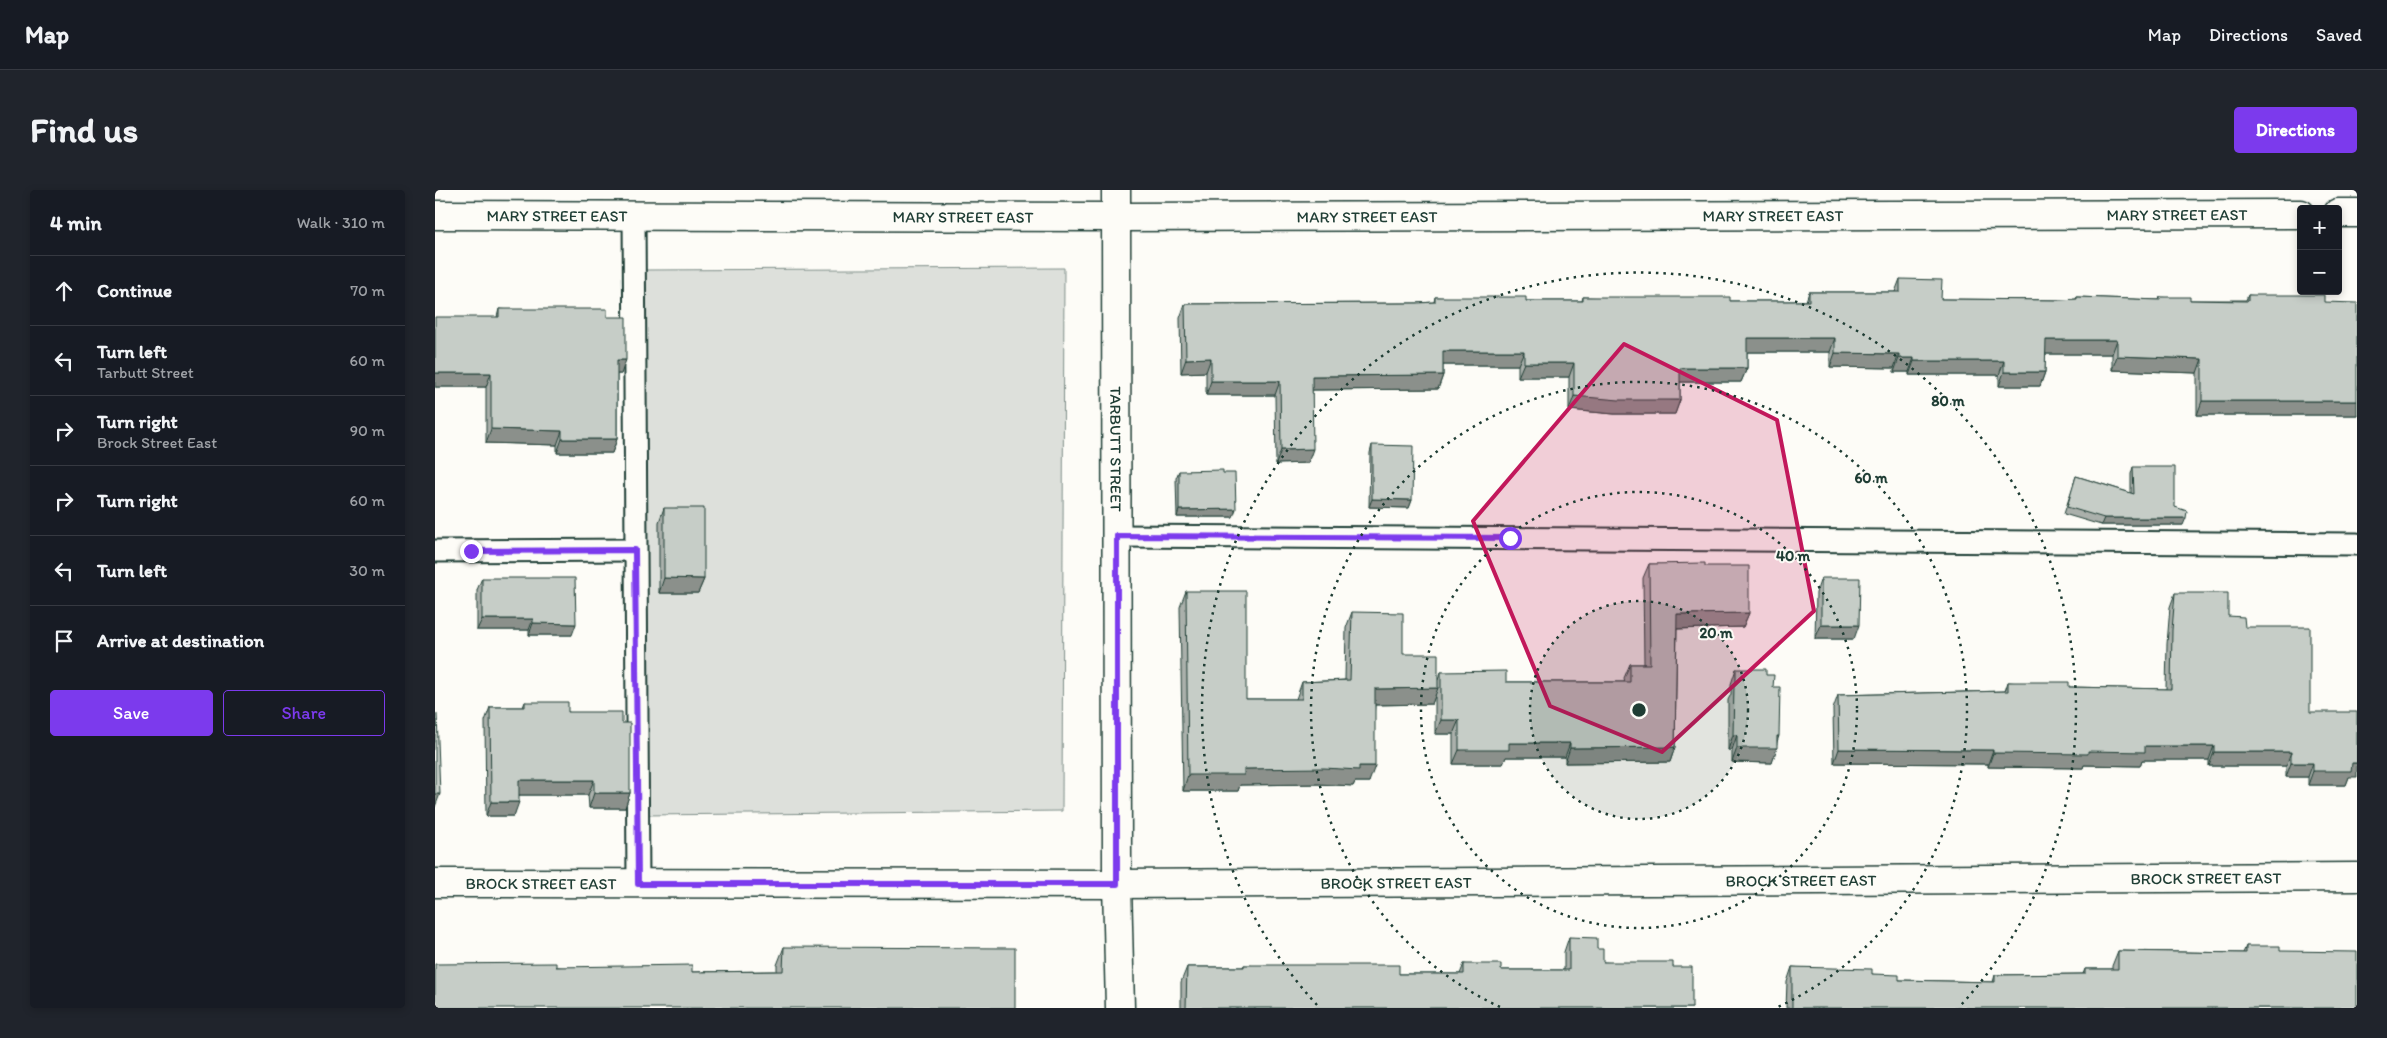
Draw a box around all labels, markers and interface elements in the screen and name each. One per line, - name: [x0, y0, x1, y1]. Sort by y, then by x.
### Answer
- text: Map: [25, 20, 69, 49]
- text: Map: [2148, 24, 2181, 46]
- text: Directions: [2209, 24, 2288, 46]
- text: Saved: [2316, 24, 2362, 46]
- button: Directions: [2234, 107, 2357, 153]
- text: Find us: [30, 109, 138, 151]
- street label: MARY STREET EAST: [2107, 205, 2247, 224]
- map controls: [2297, 205, 2342, 295]
- button: +: [2297, 205, 2342, 250]
- street label: MARY STREET EAST: [487, 206, 627, 225]
- street label: MARY STREET EAST: [1703, 206, 1843, 225]
- street label: MARY STREET EAST: [893, 207, 1033, 226]
- street label: MARY STREET EAST: [1297, 207, 1437, 226]
- text: 4 min: [50, 210, 102, 235]
- text: Walk · 310 m: [297, 213, 385, 232]
- button: −: [2297, 250, 2342, 295]
- icon: ahead: [50, 277, 78, 305]
- text: Continue: [97, 279, 172, 302]
- text: 70 m: [350, 281, 385, 300]
- text: Turn left: [97, 340, 167, 363]
- icon: left: [50, 347, 78, 375]
- text: 60 m: [350, 351, 385, 370]
- text: Tarbutt Street: [97, 363, 194, 382]
- street label: TARBUTT STREET: [1107, 386, 1126, 512]
- text: 80 m: [1931, 392, 1965, 410]
- text: Turn right: [97, 410, 178, 433]
- icon: right: [50, 417, 78, 445]
- text: 90 m: [350, 421, 385, 440]
- text: Brock Street East: [97, 433, 217, 452]
- text: 60 m: [1854, 469, 1888, 487]
- icon: right: [50, 487, 78, 515]
- text: Turn right: [97, 489, 178, 512]
- text: 60 m: [350, 491, 385, 510]
- route start: [1499, 527, 1522, 550]
- route end: [460, 540, 483, 563]
- text: 40 m: [1776, 547, 1811, 565]
- icon: left: [50, 557, 78, 585]
- text: Turn left: [97, 559, 167, 582]
- text: 30 m: [349, 561, 385, 580]
- text: 20 m: [1699, 624, 1733, 642]
- icon: arrive: [50, 627, 78, 655]
- text: Arrive at destination: [97, 629, 264, 652]
- button: Save: [50, 690, 213, 736]
- button: Share: [223, 690, 385, 736]
- centre of rings: [1630, 701, 1648, 719]
- street label: BROCK STREET EAST: [2130, 868, 2282, 888]
- street label: BROCK STREET EAST: [1725, 870, 1877, 890]
- street label: BROCK STREET EAST: [1320, 872, 1472, 892]
- street label: BROCK STREET EAST: [465, 874, 617, 893]

